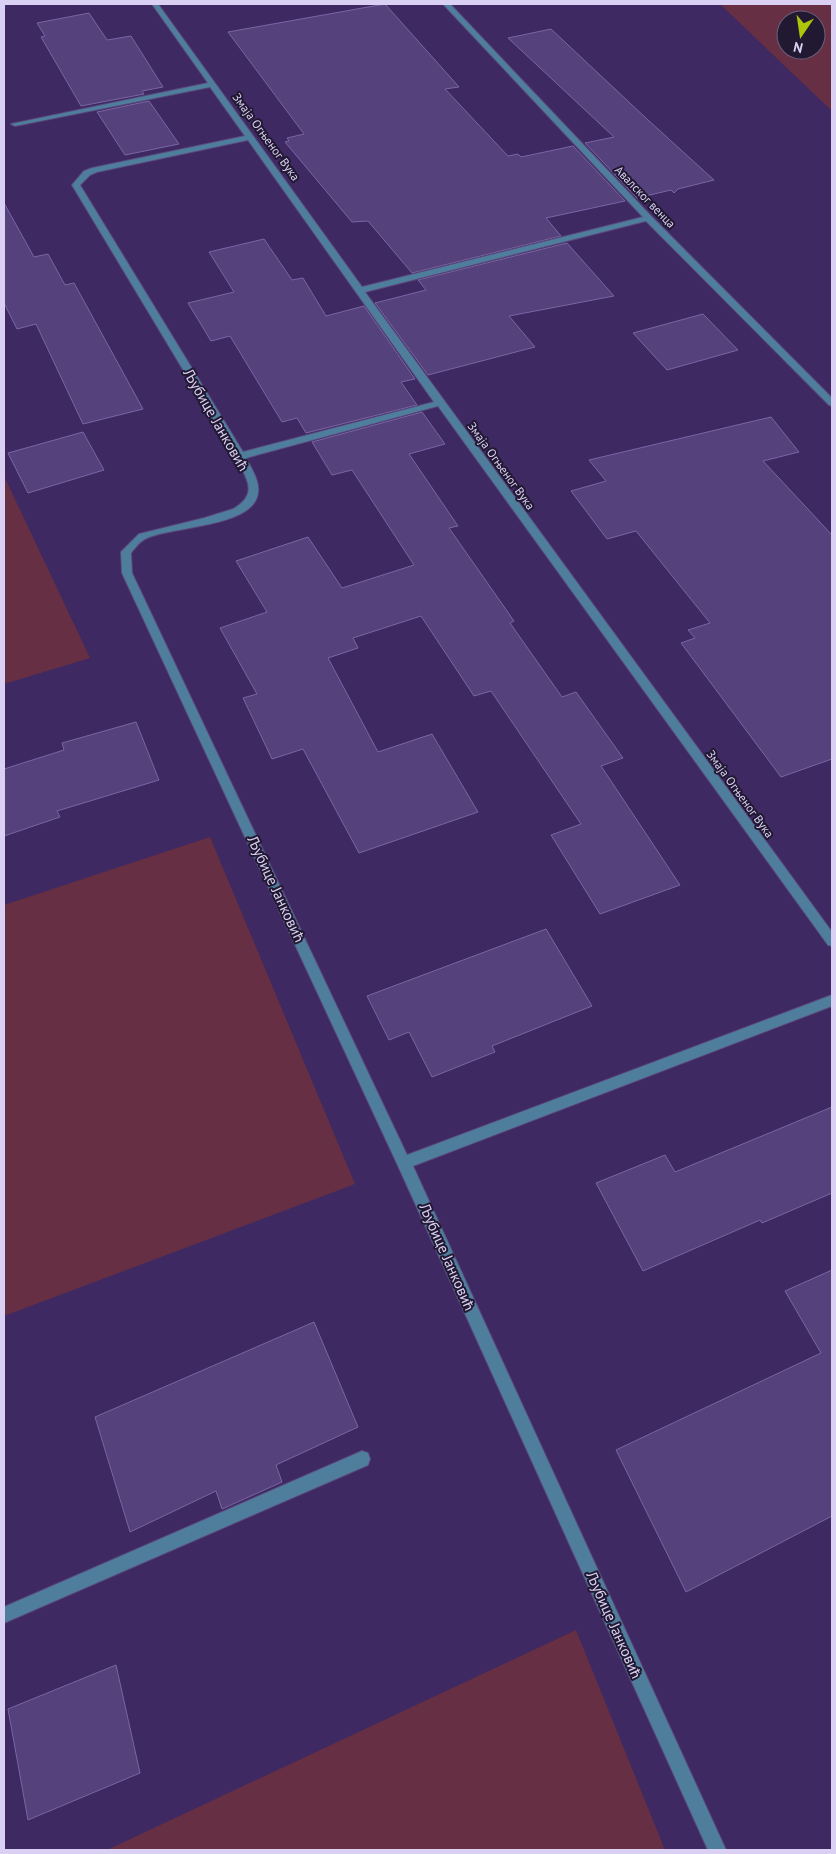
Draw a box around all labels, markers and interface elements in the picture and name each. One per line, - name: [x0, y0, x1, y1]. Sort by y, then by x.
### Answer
- north arrow: [776, 10, 826, 60]
- text: N: [792, 38, 805, 57]
- street label: Змаја Огњеног Вука: [230, 90, 303, 184]
- street label: Авалског венца: [612, 162, 679, 231]
- street label: Љубице Јанковић: [179, 364, 254, 474]
- street label: Змаја Огњеног Вука: [465, 419, 538, 513]
- street label: Змаја Огњеног Вука: [704, 747, 777, 841]
- street label: Љубице Јанковић: [243, 832, 309, 945]
- street label: Љубице Јанковић: [415, 1199, 480, 1313]
- street label: Љубице Јанковић: [582, 1567, 647, 1681]

